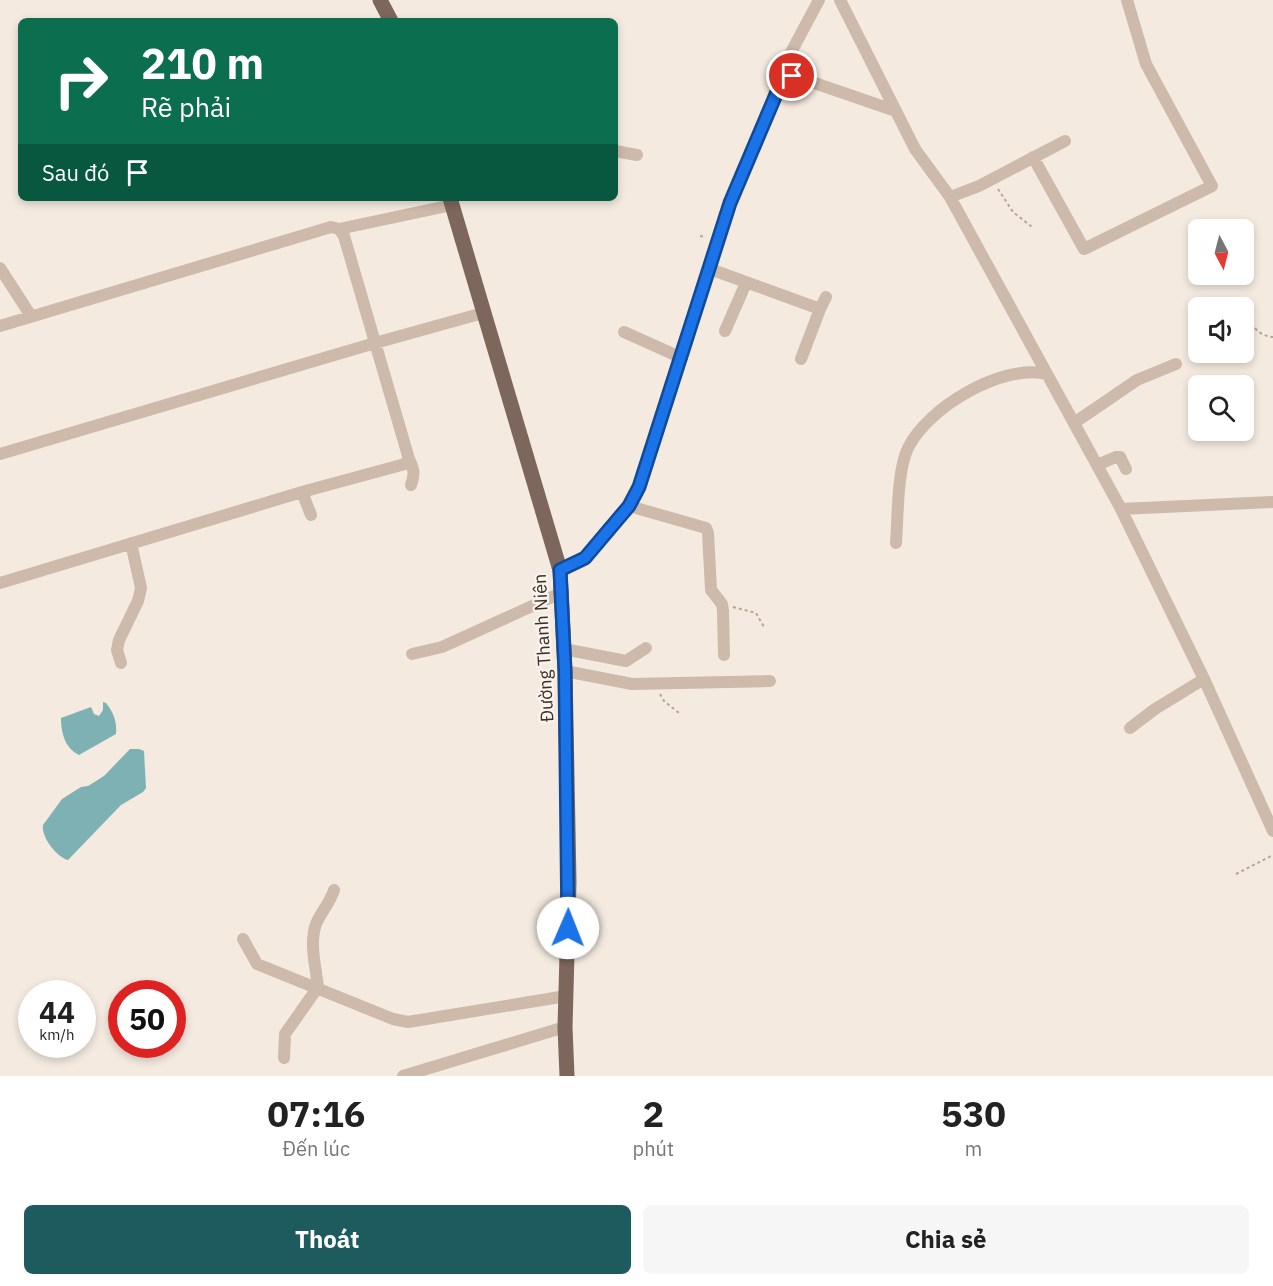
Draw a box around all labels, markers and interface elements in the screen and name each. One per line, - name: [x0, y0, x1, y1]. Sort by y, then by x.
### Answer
- text: 210 m: [141, 36, 264, 91]
- icon: right: [42, 42, 120, 120]
- pin: [766, 50, 817, 101]
- icon: arrive: [775, 59, 808, 92]
- text: Rẽ phải: [141, 89, 231, 124]
- icon: arrive: [121, 156, 154, 189]
- text: Sau đó: [42, 158, 109, 187]
- north arrow: [1188, 219, 1254, 285]
- map controls: [1188, 219, 1254, 441]
- button: sound: [1188, 297, 1254, 363]
- button: search: [1188, 375, 1254, 441]
- street label: Đường Thanh Niên: [528, 573, 558, 723]
- position arrow: [536, 896, 600, 960]
- speed limit sign: 50: [108, 980, 186, 1058]
- text: 44: [39, 992, 75, 1031]
- text: km/h: [39, 1025, 75, 1044]
- text: 07:16: [267, 1090, 365, 1137]
- text: 2: [642, 1090, 664, 1137]
- text: 530: [941, 1090, 1006, 1137]
- text: Đến lúc: [283, 1135, 350, 1162]
- text: phút: [633, 1135, 674, 1162]
- text: m: [965, 1135, 982, 1162]
- button: Thoát: [24, 1205, 631, 1274]
- button: Chia sẻ: [643, 1205, 1249, 1274]

